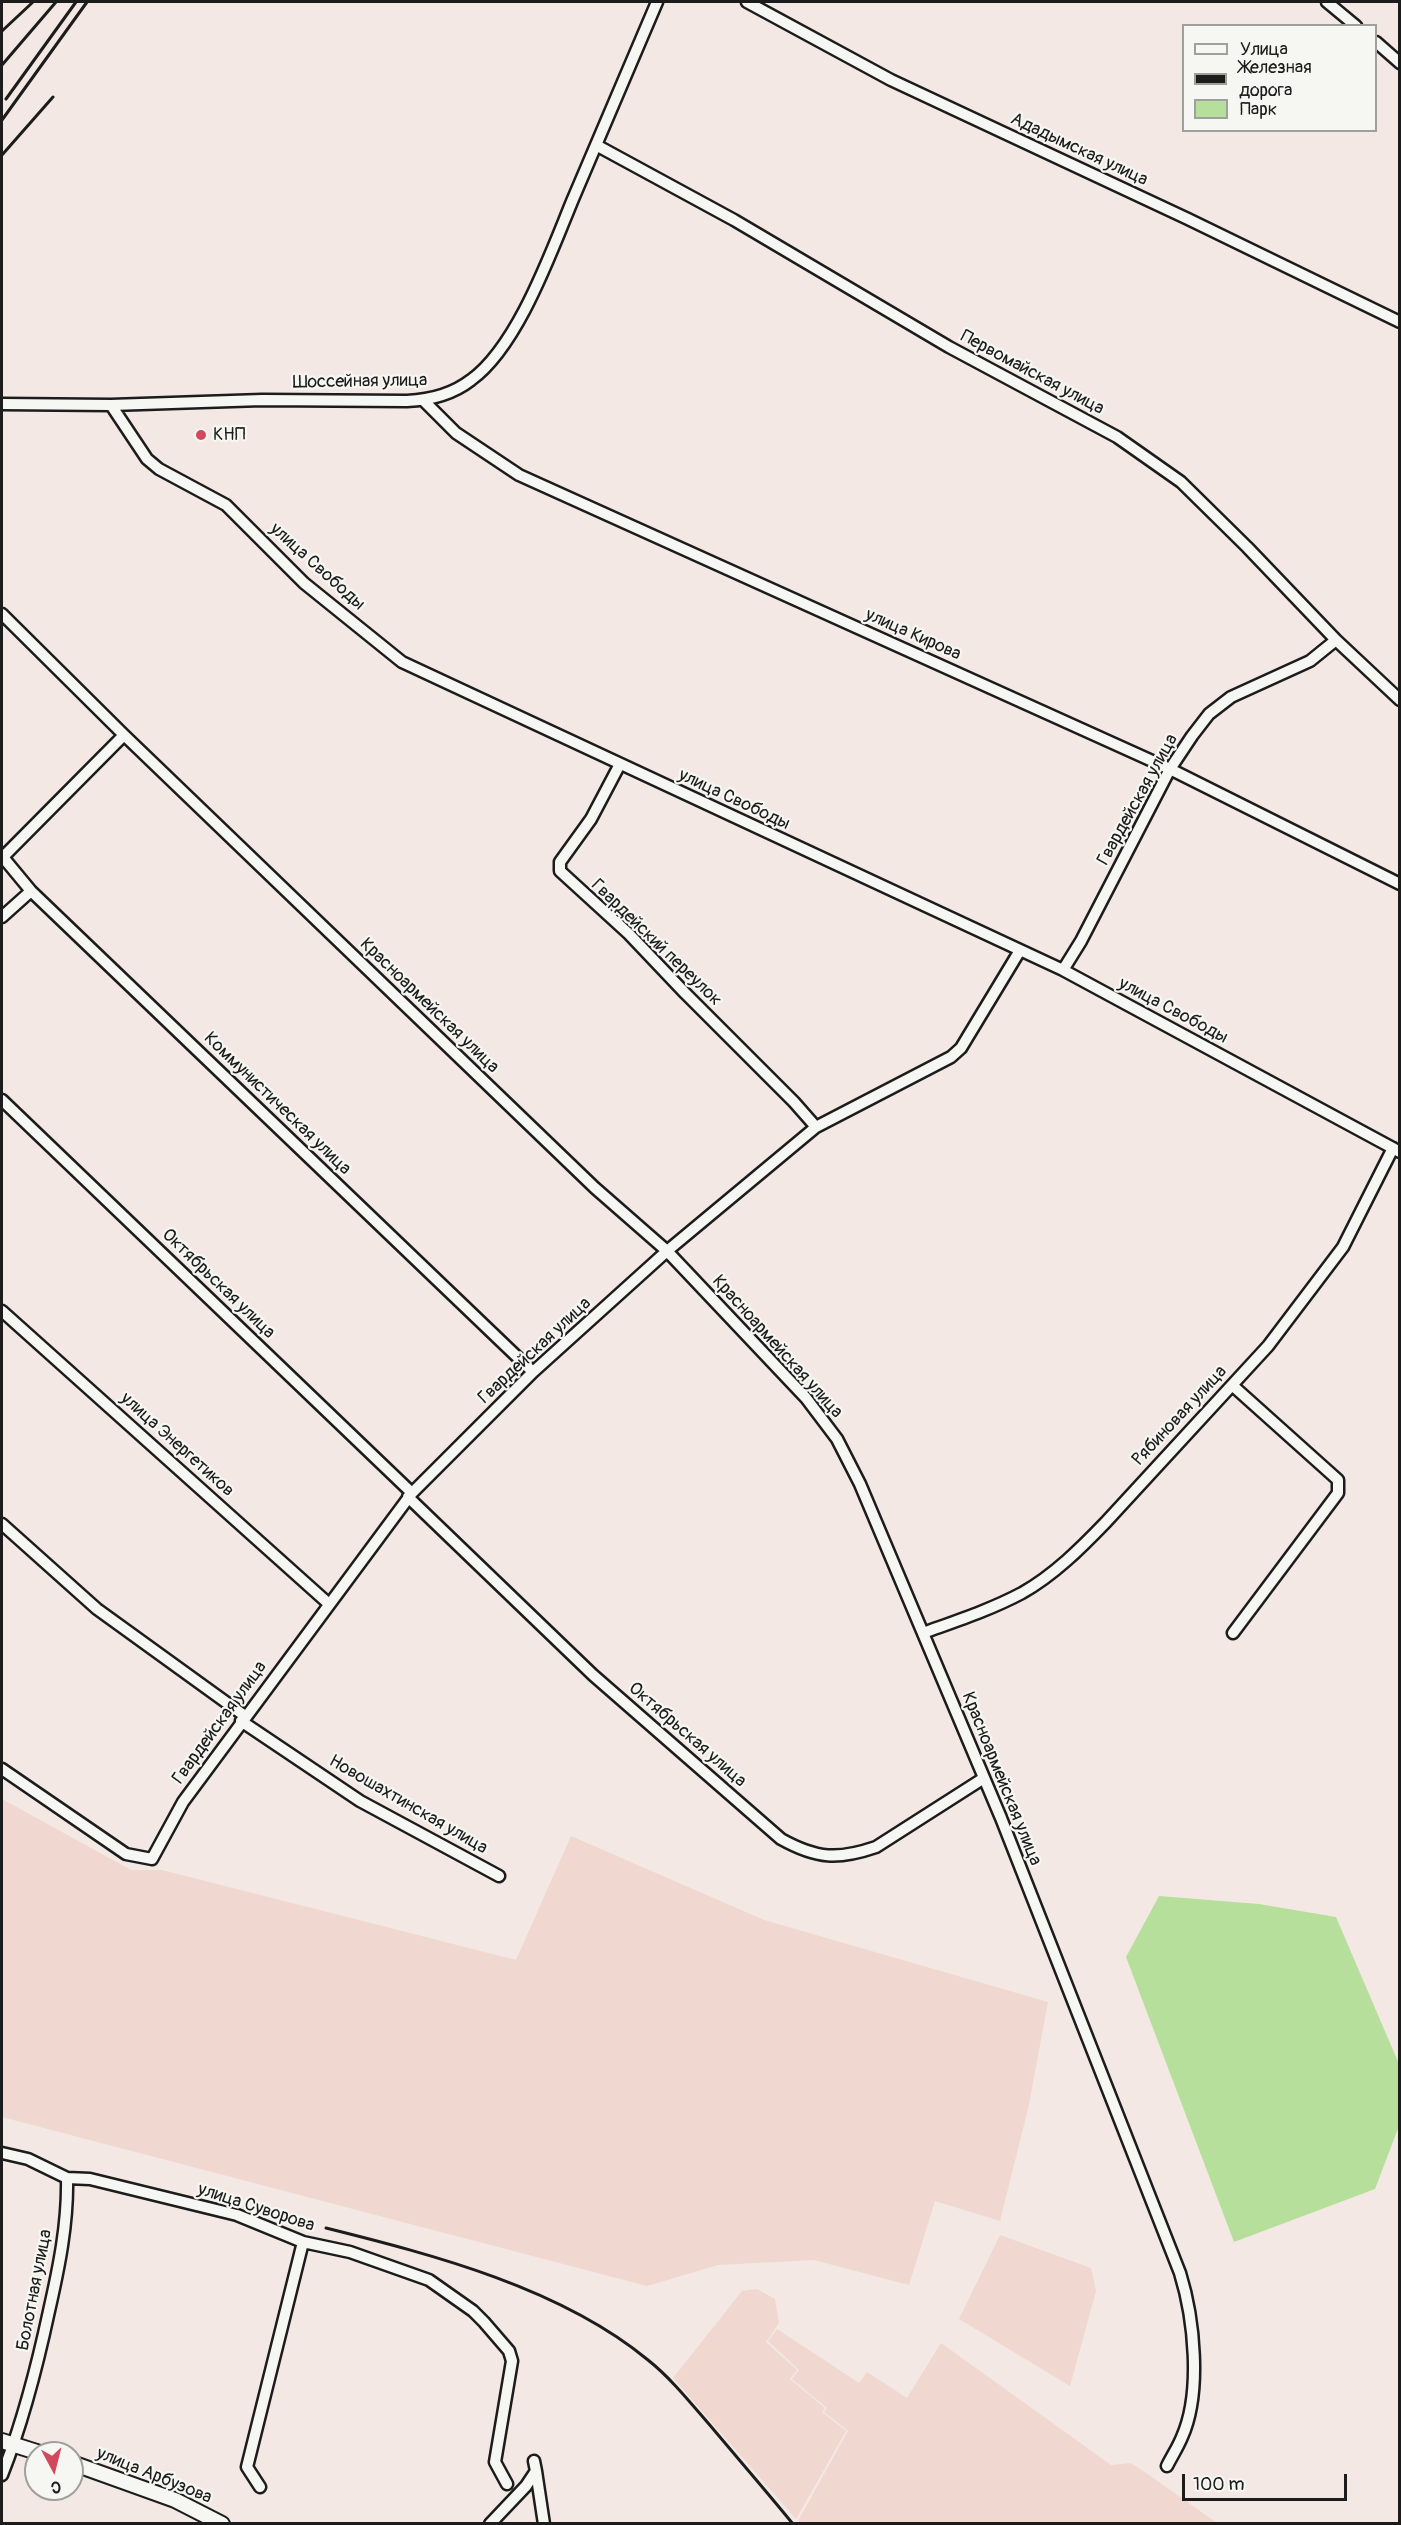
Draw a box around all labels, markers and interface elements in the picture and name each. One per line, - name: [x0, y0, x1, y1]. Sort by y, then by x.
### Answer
- legend: [1182, 24, 1377, 132]
- text: Улица: [1240, 38, 1288, 61]
- text: Железная дорога: [1239, 56, 1312, 102]
- text: Парк: [1240, 98, 1277, 121]
- street label: Ададымская улица: [1007, 109, 1151, 191]
- street label: Первомайская улица: [956, 326, 1108, 420]
- street label: Шоссейная улица: [292, 370, 428, 394]
- place label: КНП: [213, 424, 246, 446]
- marker: КНП: [194, 428, 208, 442]
- street label: улица Свободы: [265, 519, 369, 615]
- street label: улица Кирова: [862, 604, 964, 666]
- street label: Гвардейская улица: [1093, 731, 1183, 869]
- street label: улица Свободы: [675, 765, 793, 835]
- street label: Гвардейский переулок: [586, 875, 726, 1011]
- street label: Красноармейская улица: [355, 934, 503, 1078]
- street label: улица Свободы: [1115, 973, 1231, 1049]
- street label: Коммунистическая улица: [199, 1028, 355, 1180]
- street label: Октябрьская улица: [157, 1224, 279, 1344]
- street label: Красноармейская улица: [707, 1271, 847, 1423]
- street label: Гвардейская улица: [474, 1293, 596, 1409]
- street label: Рябиновая улица: [1128, 1362, 1232, 1470]
- street label: улица Энергетиков: [116, 1388, 238, 1502]
- street label: Гвардейская улица: [168, 1657, 272, 1789]
- street label: Октябрьская улица: [624, 1678, 750, 1792]
- street label: Красноармейская улица: [956, 1689, 1046, 1869]
- street label: Новошахтинская улица: [325, 1751, 491, 1859]
- street label: улица Суворова: [195, 2179, 317, 2237]
- street label: Болотная улица: [13, 2227, 57, 2353]
- north arrow: [24, 2441, 84, 2501]
- street label: улица Арбузова: [93, 2443, 215, 2509]
- scale bar: [1185, 2462, 1350, 2500]
- text: 100 m: [1193, 2473, 1245, 2496]
- text: С: [50, 2476, 62, 2497]

